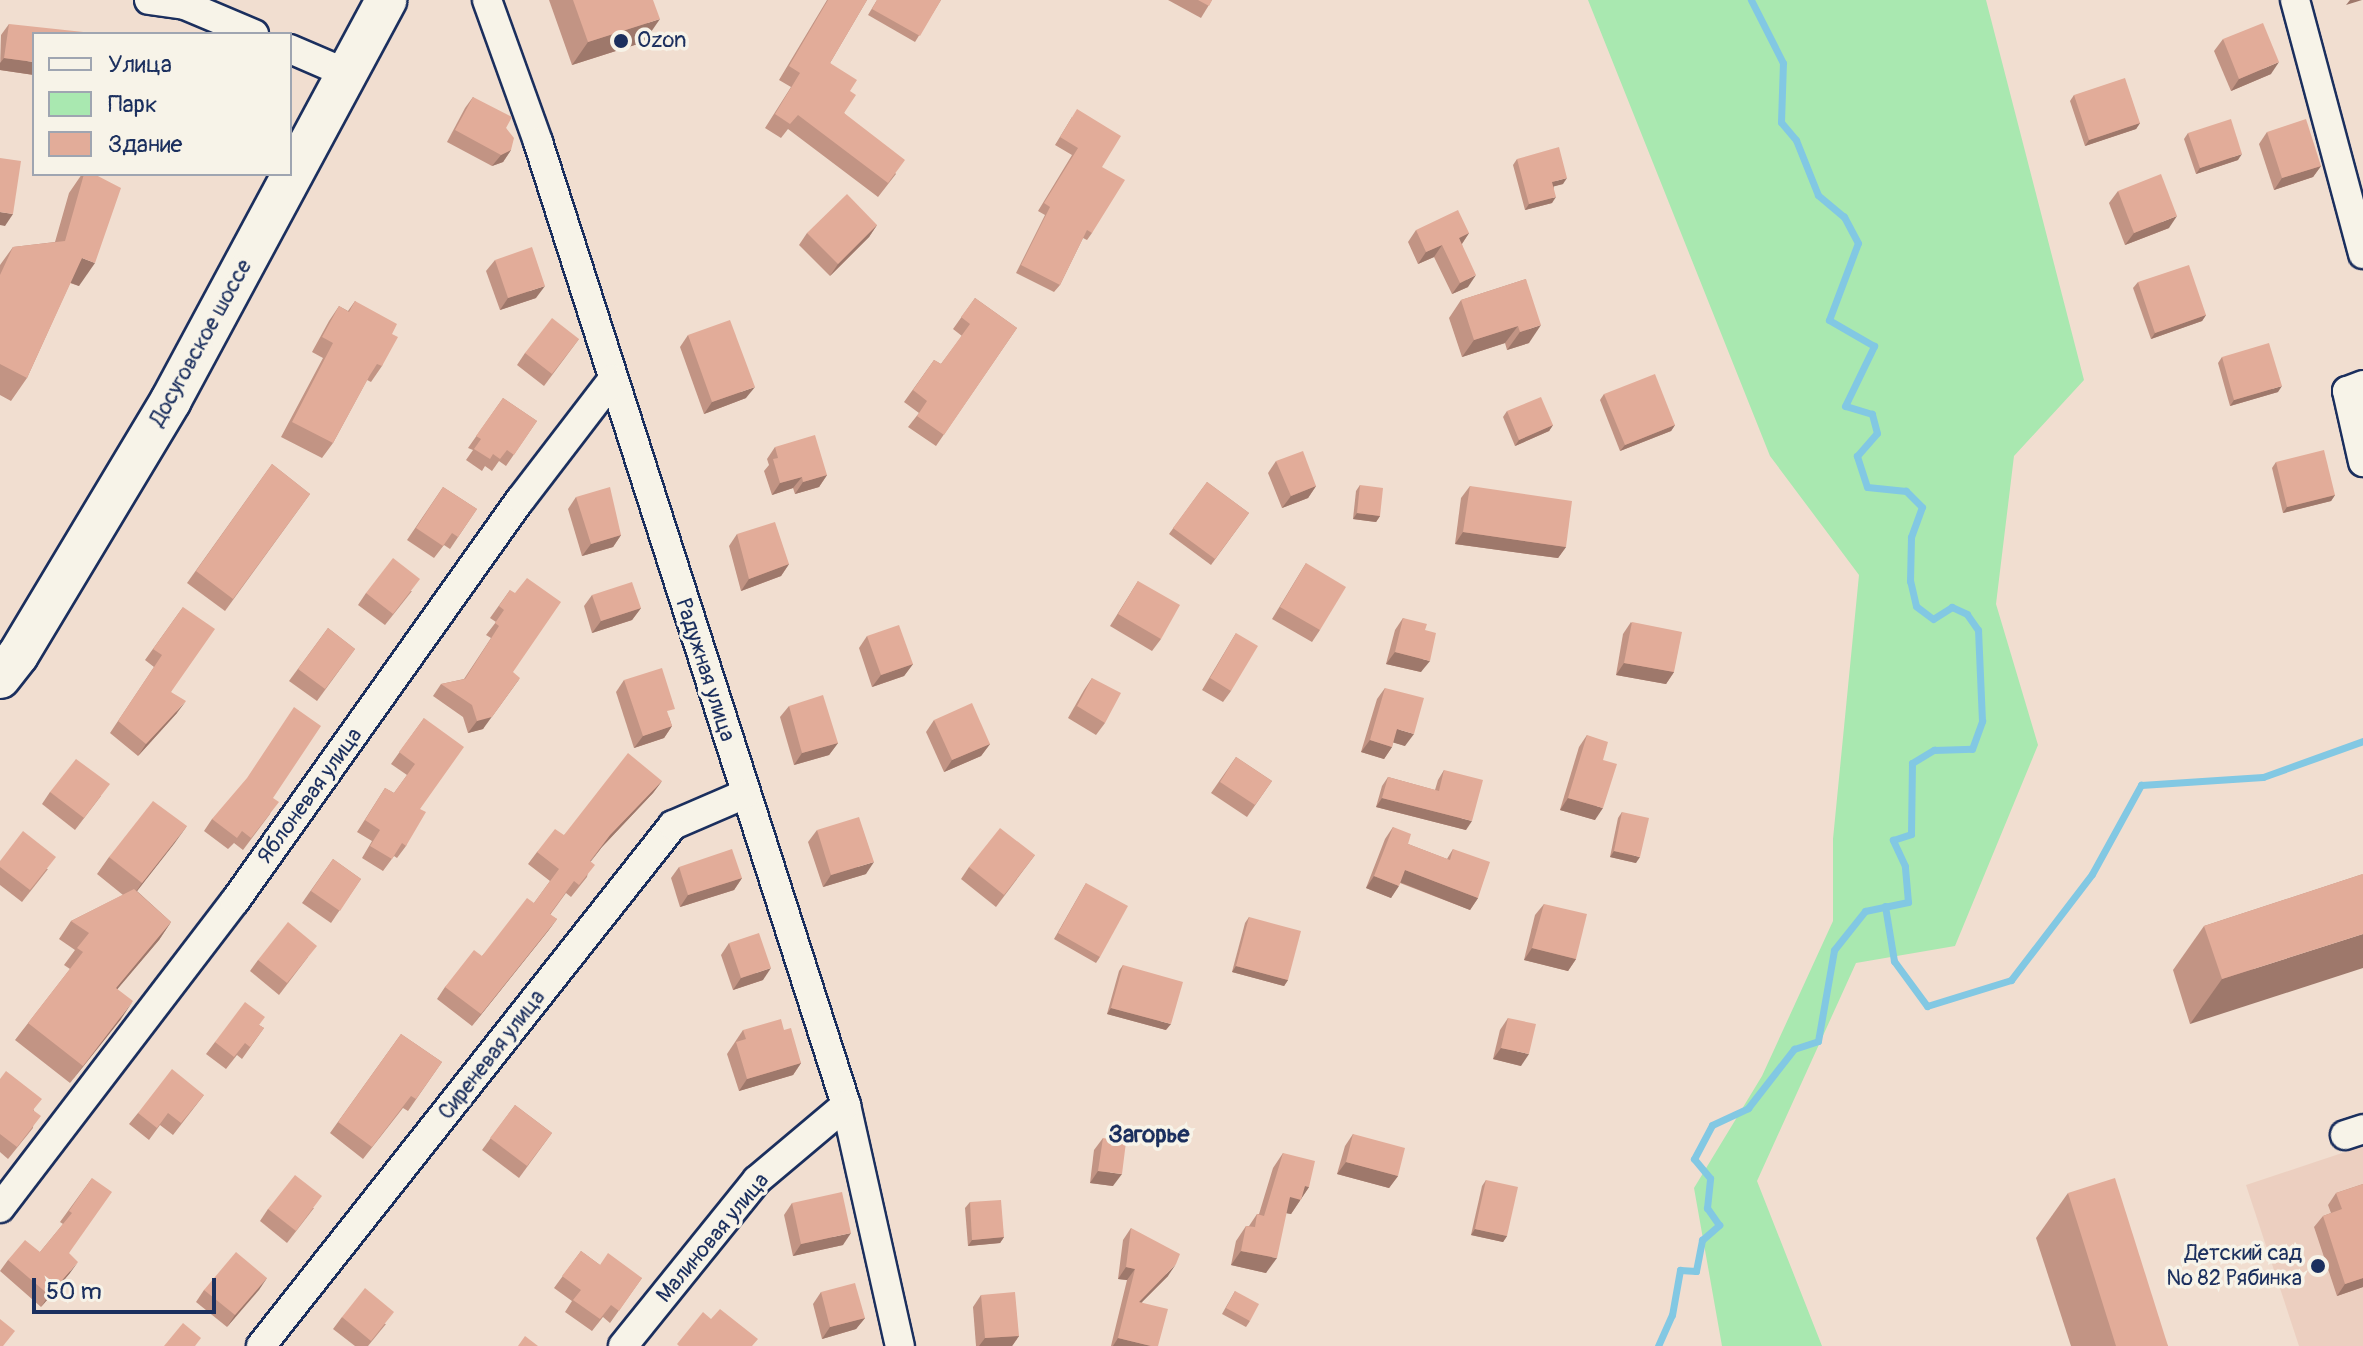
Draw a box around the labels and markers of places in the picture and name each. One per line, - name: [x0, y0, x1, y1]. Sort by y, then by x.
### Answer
- place label: Ozon: [637, 28, 686, 54]
- marker: Ozon: [612, 32, 630, 50]
- place label: Детский сад № 82 Рябинка: [2166, 1240, 2302, 1292]
- marker: Детский сад № 82 Рябинка: [2309, 1257, 2327, 1275]

